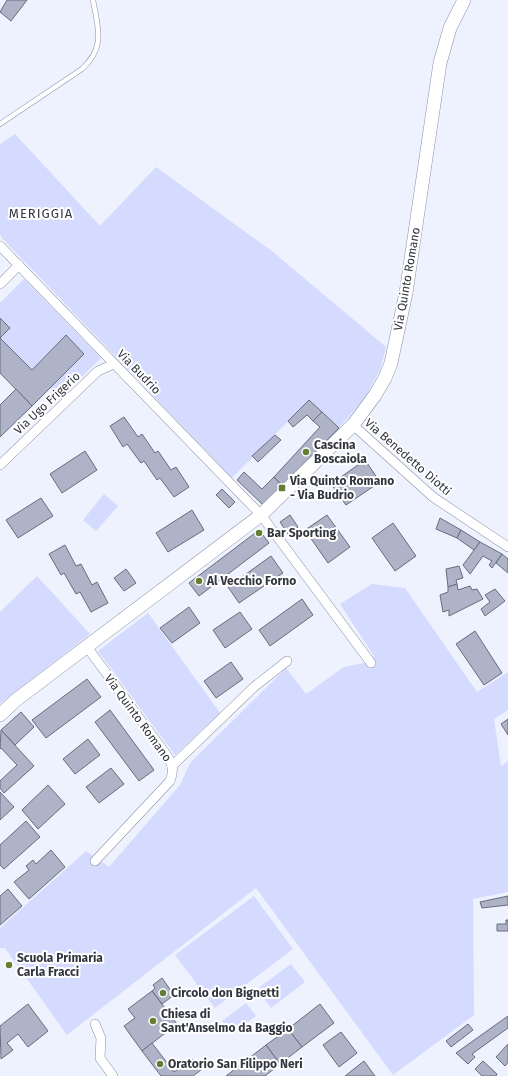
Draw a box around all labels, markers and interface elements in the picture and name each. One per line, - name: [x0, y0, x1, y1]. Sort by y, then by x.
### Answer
- district label: MERIGGIA: [9, 206, 73, 221]
- street label: Via Quinto Romano: [391, 226, 423, 332]
- street label: Via Budrio: [114, 347, 164, 397]
- street label: Via Ugo Frigerio: [11, 369, 83, 437]
- street label: Via Benedetto Diotti: [362, 416, 454, 498]
- place label: Cascina Boscaiola: [314, 438, 367, 466]
- marker: Cascina Boscaiola: [301, 447, 311, 457]
- place label: Via Quinto Romano - Via Budrio: [289, 474, 394, 502]
- marker: Via Quinto Romano - Via Budrio: [277, 483, 287, 493]
- place label: Bar Sporting: [267, 526, 336, 540]
- marker: Bar Sporting: [254, 528, 264, 538]
- place label: Al Vecchio Forno: [206, 574, 296, 588]
- marker: Al Vecchio Forno: [194, 576, 204, 586]
- street label: Via Quinto Romano: [102, 672, 174, 764]
- place label: Scuola Primaria Carla Fracci: [17, 951, 103, 979]
- marker: Scuola Primaria Carla Fracci: [4, 960, 14, 970]
- place label: Circolo don Bignetti: [171, 986, 279, 1000]
- marker: Circolo don Bignetti: [158, 988, 168, 998]
- place label: Chiesa di Sant'Anselmo da Baggio: [161, 1007, 292, 1035]
- marker: Chiesa di Sant'Anselmo da Baggio: [148, 1016, 158, 1026]
- place label: Oratorio San Filippo Neri: [168, 1057, 303, 1071]
- marker: Oratorio San Filippo Neri: [155, 1059, 165, 1069]

